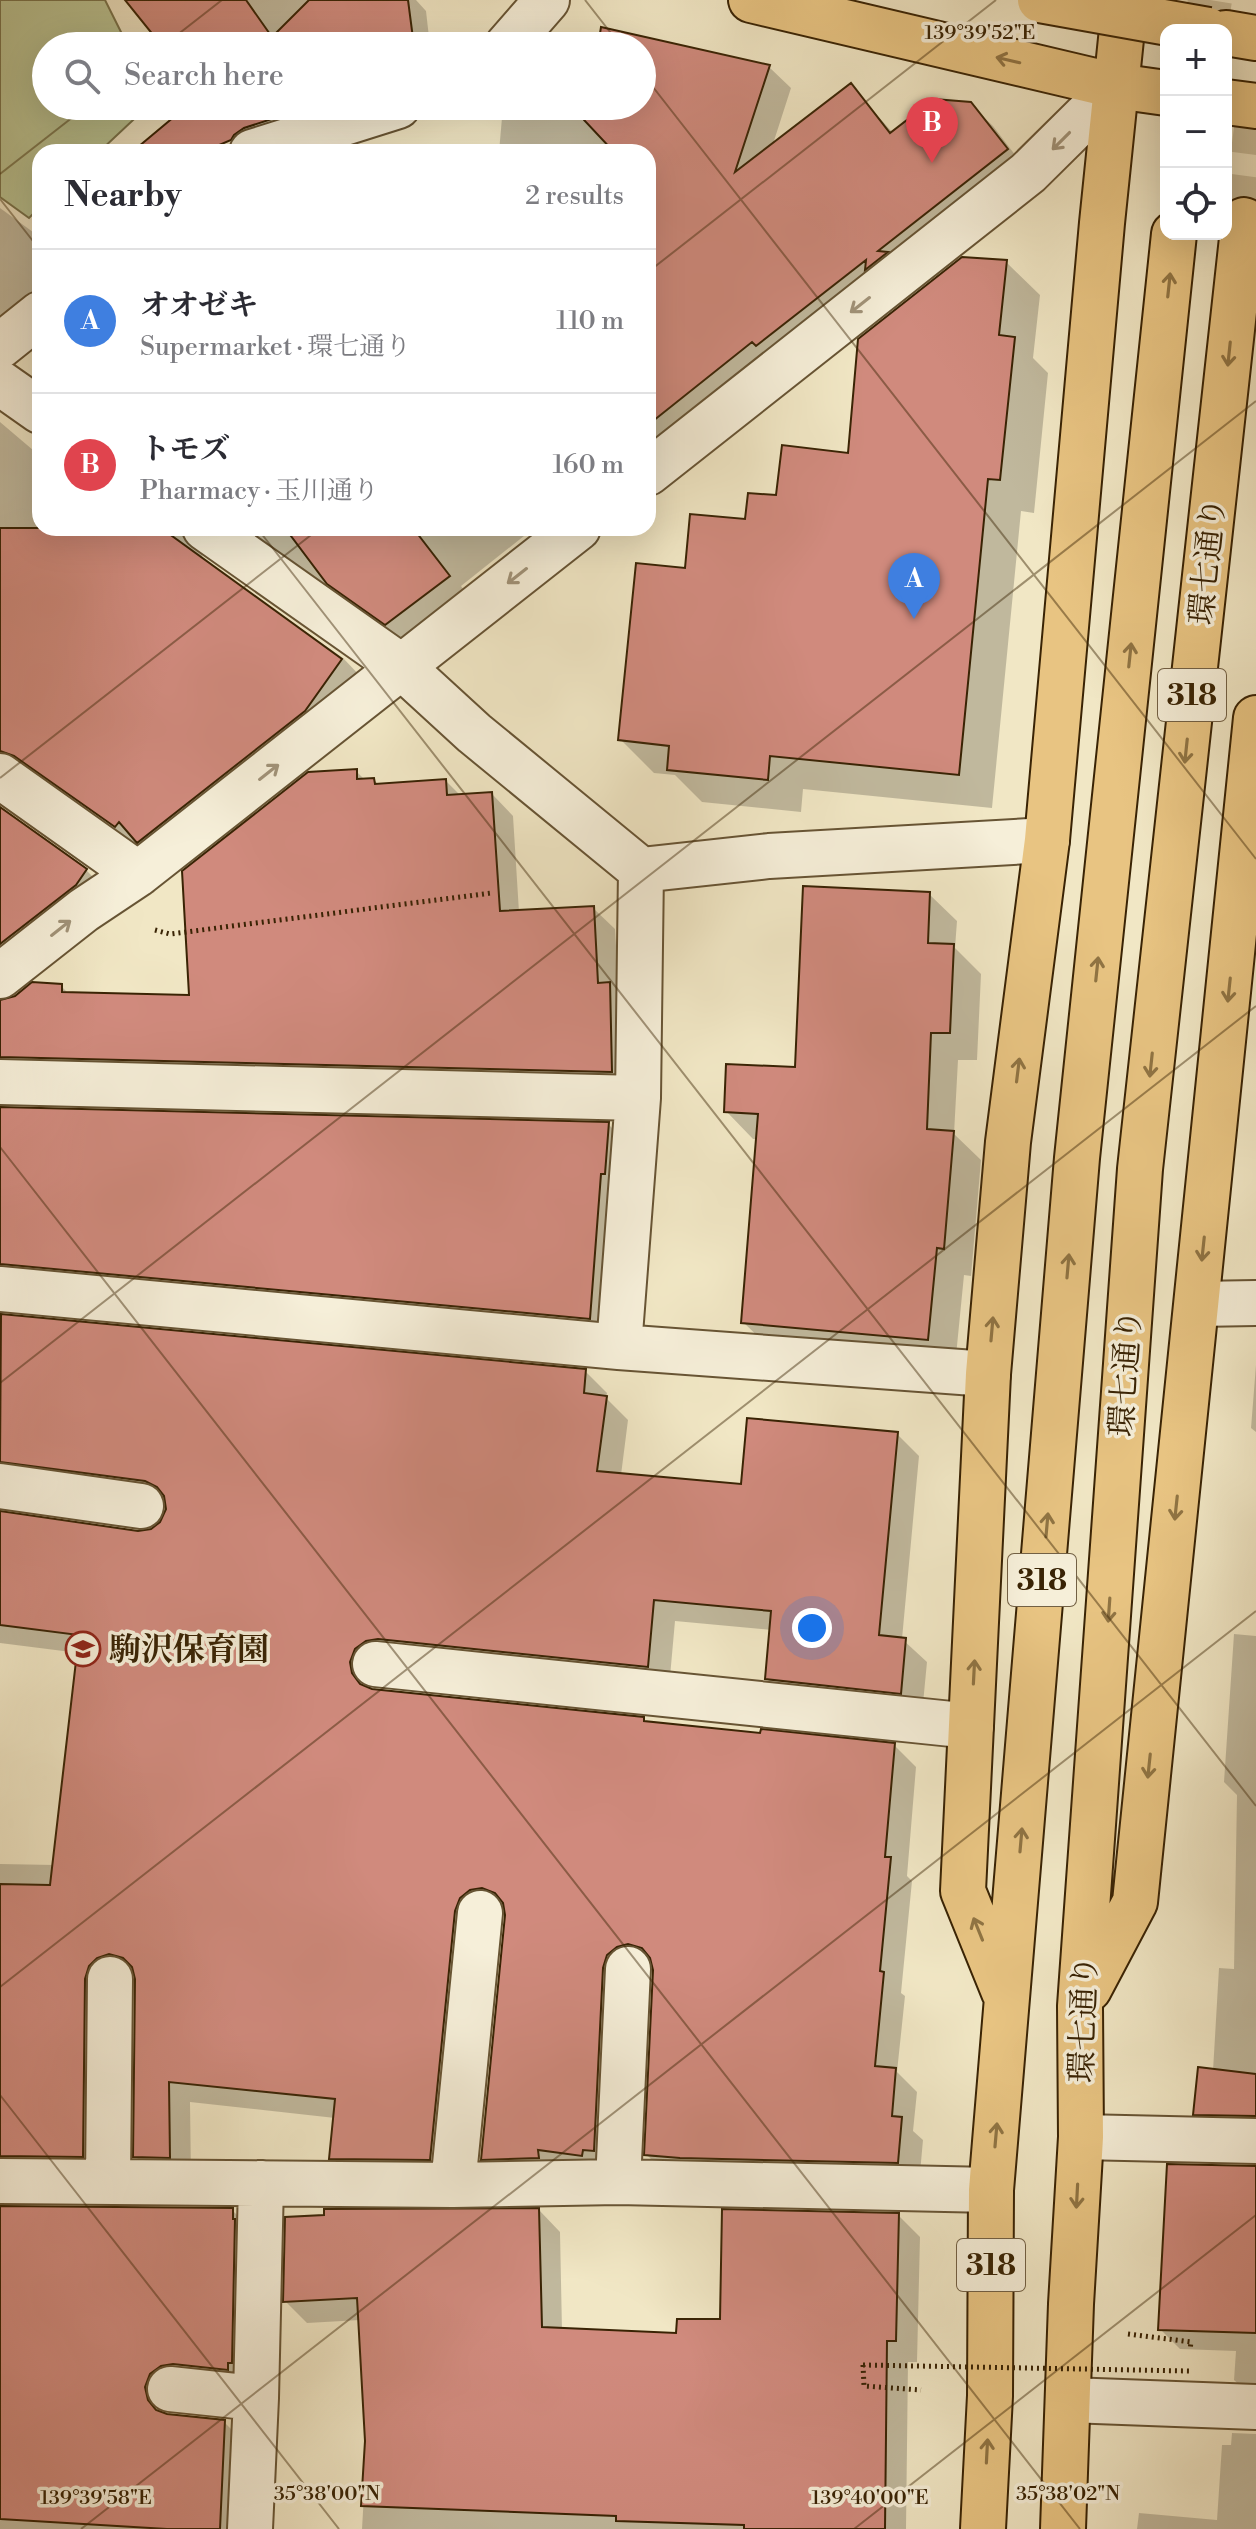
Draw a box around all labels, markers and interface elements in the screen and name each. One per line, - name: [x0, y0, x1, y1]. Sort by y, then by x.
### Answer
- text: 139°39'52"E: [925, 21, 1035, 46]
- map controls: [1160, 24, 1232, 240]
- button: +: [1160, 24, 1232, 96]
- search box: [32, 32, 656, 120]
- one-way arrow: [995, 52, 1021, 67]
- icon: search: [60, 54, 104, 98]
- text: Search here: [124, 57, 284, 95]
- button: −: [1160, 96, 1232, 168]
- pin: B: [906, 97, 958, 163]
- one-way arrow: [1052, 131, 1071, 150]
- button: locate: [1160, 168, 1232, 240]
- text: Nearby: [64, 175, 182, 217]
- text: 2 results: [525, 180, 624, 212]
- one-way arrow: [1162, 272, 1177, 299]
- text: オオゼキ: [140, 287, 258, 325]
- one-way arrow: [850, 297, 871, 314]
- text: A: [81, 305, 99, 337]
- text: 110 m: [556, 305, 624, 337]
- text: Supermarket · 環七通り: [140, 331, 411, 363]
- one-way arrow: [1222, 340, 1237, 367]
- text: トモズ: [140, 431, 230, 469]
- text: B: [80, 449, 100, 481]
- text: 160 m: [553, 449, 624, 481]
- text: Pharmacy · 玉川通り: [140, 475, 379, 507]
- street label: 環七通り: [1181, 495, 1235, 627]
- pin: A: [888, 553, 940, 619]
- one-way arrow: [507, 568, 528, 585]
- one-way arrow: [1123, 642, 1138, 669]
- road number: 318: [1158, 669, 1226, 721]
- one-way arrow: [1178, 737, 1193, 764]
- one-way arrow: [258, 763, 279, 780]
- one-way arrow: [50, 919, 71, 936]
- one-way arrow: [1089, 956, 1104, 983]
- one-way arrow: [1221, 976, 1236, 1003]
- one-way arrow: [1144, 1051, 1159, 1078]
- one-way arrow: [1010, 1057, 1025, 1084]
- one-way arrow: [1195, 1235, 1210, 1262]
- one-way arrow: [1061, 1253, 1076, 1280]
- street label: 環七通り: [1102, 1308, 1150, 1438]
- one-way arrow: [985, 1316, 1000, 1343]
- one-way arrow: [1169, 1494, 1184, 1520]
- one-way arrow: [1040, 1512, 1055, 1539]
- road number: 318: [1008, 1554, 1076, 1606]
- one-way arrow: [1101, 1596, 1116, 1623]
- your location: [792, 1608, 832, 1648]
- school or university icon: 駒沢保育園: [64, 1630, 102, 1668]
- place label: 駒沢保育園: [109, 1630, 269, 1670]
- one-way arrow: [966, 1660, 981, 1686]
- one-way arrow: [1142, 1752, 1157, 1779]
- one-way arrow: [1014, 1827, 1029, 1854]
- one-way arrow: [970, 1917, 985, 1942]
- street label: 環七通り: [1062, 1954, 1106, 2084]
- one-way arrow: [989, 2122, 1004, 2149]
- one-way arrow: [1069, 2182, 1084, 2208]
- road number: 318: [957, 2239, 1025, 2291]
- one-way arrow: [980, 2438, 995, 2465]
- text: 35°38'00"N: [274, 2482, 380, 2507]
- text: 35°38'02"N: [1016, 2482, 1120, 2507]
- text: 139°39'58"E: [40, 2486, 152, 2511]
- text: 139°40'00"E: [812, 2486, 928, 2511]

